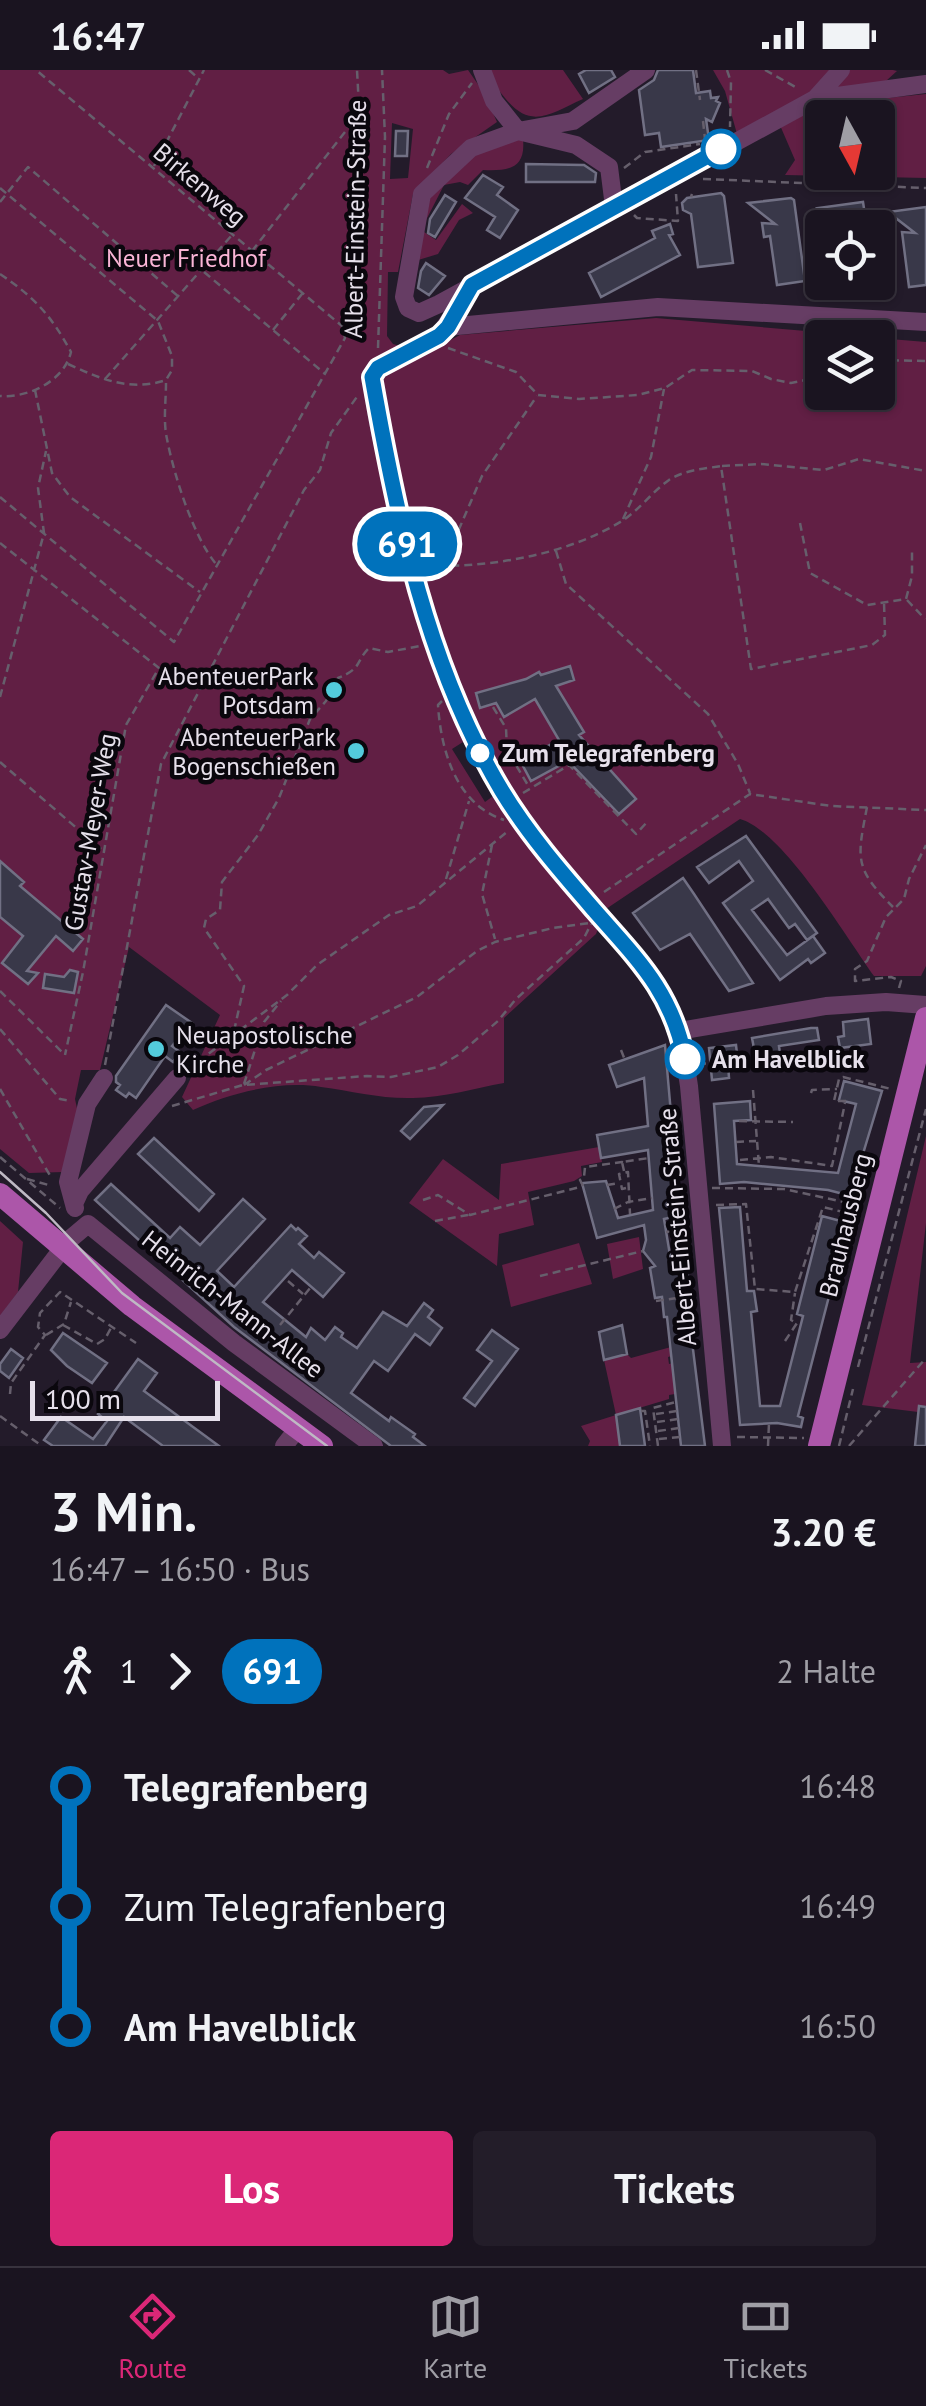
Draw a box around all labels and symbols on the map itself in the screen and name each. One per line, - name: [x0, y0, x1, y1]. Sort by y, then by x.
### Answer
- street label: Albert-Einstein-Straße: [337, 99, 373, 339]
- north arrow: [805, 100, 895, 190]
- unlabelled marker: [702, 130, 740, 168]
- street label: Birkenweg: [147, 136, 253, 232]
- park label: Neuer Friedhof: [106, 242, 267, 274]
- line badge: 691: [350, 512, 464, 576]
- place label: AbenteuerPark Potsdam: [158, 660, 314, 721]
- marker: AbenteuerPark Potsdam: [323, 679, 345, 701]
- place label: AbenteuerPark Bogenschießen: [172, 721, 336, 782]
- street label: Gustav-Meyer-Weg: [57, 731, 123, 933]
- place label: Zum Telegrafenberg: [502, 737, 715, 769]
- marker: AbenteuerPark Bogenschießen: [345, 740, 367, 762]
- marker: Zum Telegrafenberg: [467, 740, 493, 766]
- place label: Neuapostolische Kirche: [176, 1019, 353, 1080]
- marker: Neuapostolische Kirche: [145, 1038, 167, 1060]
- marker: Am Havelblick: [666, 1040, 704, 1078]
- place label: Am Havelblick: [712, 1043, 865, 1075]
- street label: Albert-Einstein-Straße: [651, 1107, 703, 1347]
- street label: Brauhausberg: [812, 1150, 878, 1300]
- street label: Heinrich-Mann-Allee: [136, 1223, 330, 1385]
- scale bar: [30, 1376, 220, 1420]

